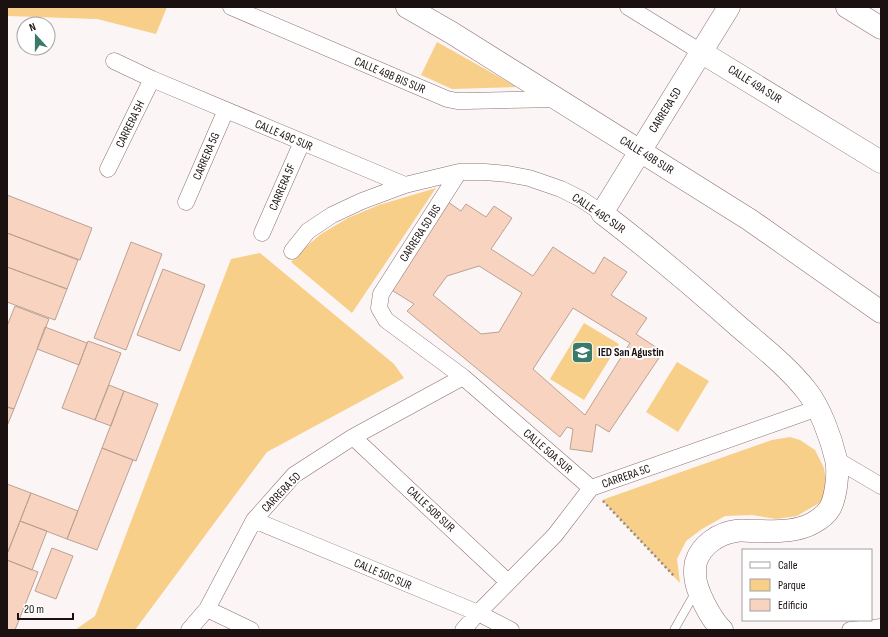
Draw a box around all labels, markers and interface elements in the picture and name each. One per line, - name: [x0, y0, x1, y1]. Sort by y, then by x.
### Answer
- north arrow: [16, 16, 56, 56]
- text: N: [28, 20, 38, 34]
- street label: CALLE 49B BIS SUR: [352, 54, 428, 97]
- street label: CALLE 49A SUR: [725, 62, 785, 107]
- street label: CARRERA 5D: [646, 85, 685, 136]
- street label: CARRERA 5H: [113, 98, 148, 150]
- street label: CALLE 49C SUR: [253, 117, 315, 155]
- street label: CARRERA 5G: [190, 130, 223, 182]
- street label: CALLE 49B SUR: [617, 133, 677, 178]
- street label: CARRERA 5F: [266, 161, 299, 213]
- street label: CALLE 49C SUR: [569, 190, 629, 237]
- street label: CARRERA 5D BIS: [396, 202, 444, 265]
- school or university icon: IED San Agustin: [570, 339, 596, 365]
- place label: IED San Agustin: [598, 345, 664, 360]
- street label: CALLE 50A SUR: [520, 426, 576, 477]
- street label: CARRERA 5C: [600, 461, 652, 492]
- street label: CARRERA 5D: [259, 469, 304, 516]
- street label: CALLE 50B SUR: [403, 483, 458, 536]
- legend: [742, 549, 872, 621]
- street label: CALLE 50C SUR: [352, 556, 414, 593]
- text: Calle: [778, 558, 798, 573]
- text: Parque: [778, 578, 806, 593]
- scale bar: [18, 595, 73, 621]
- text: Edificio: [778, 598, 807, 613]
- text: 20 m: [24, 602, 44, 617]

